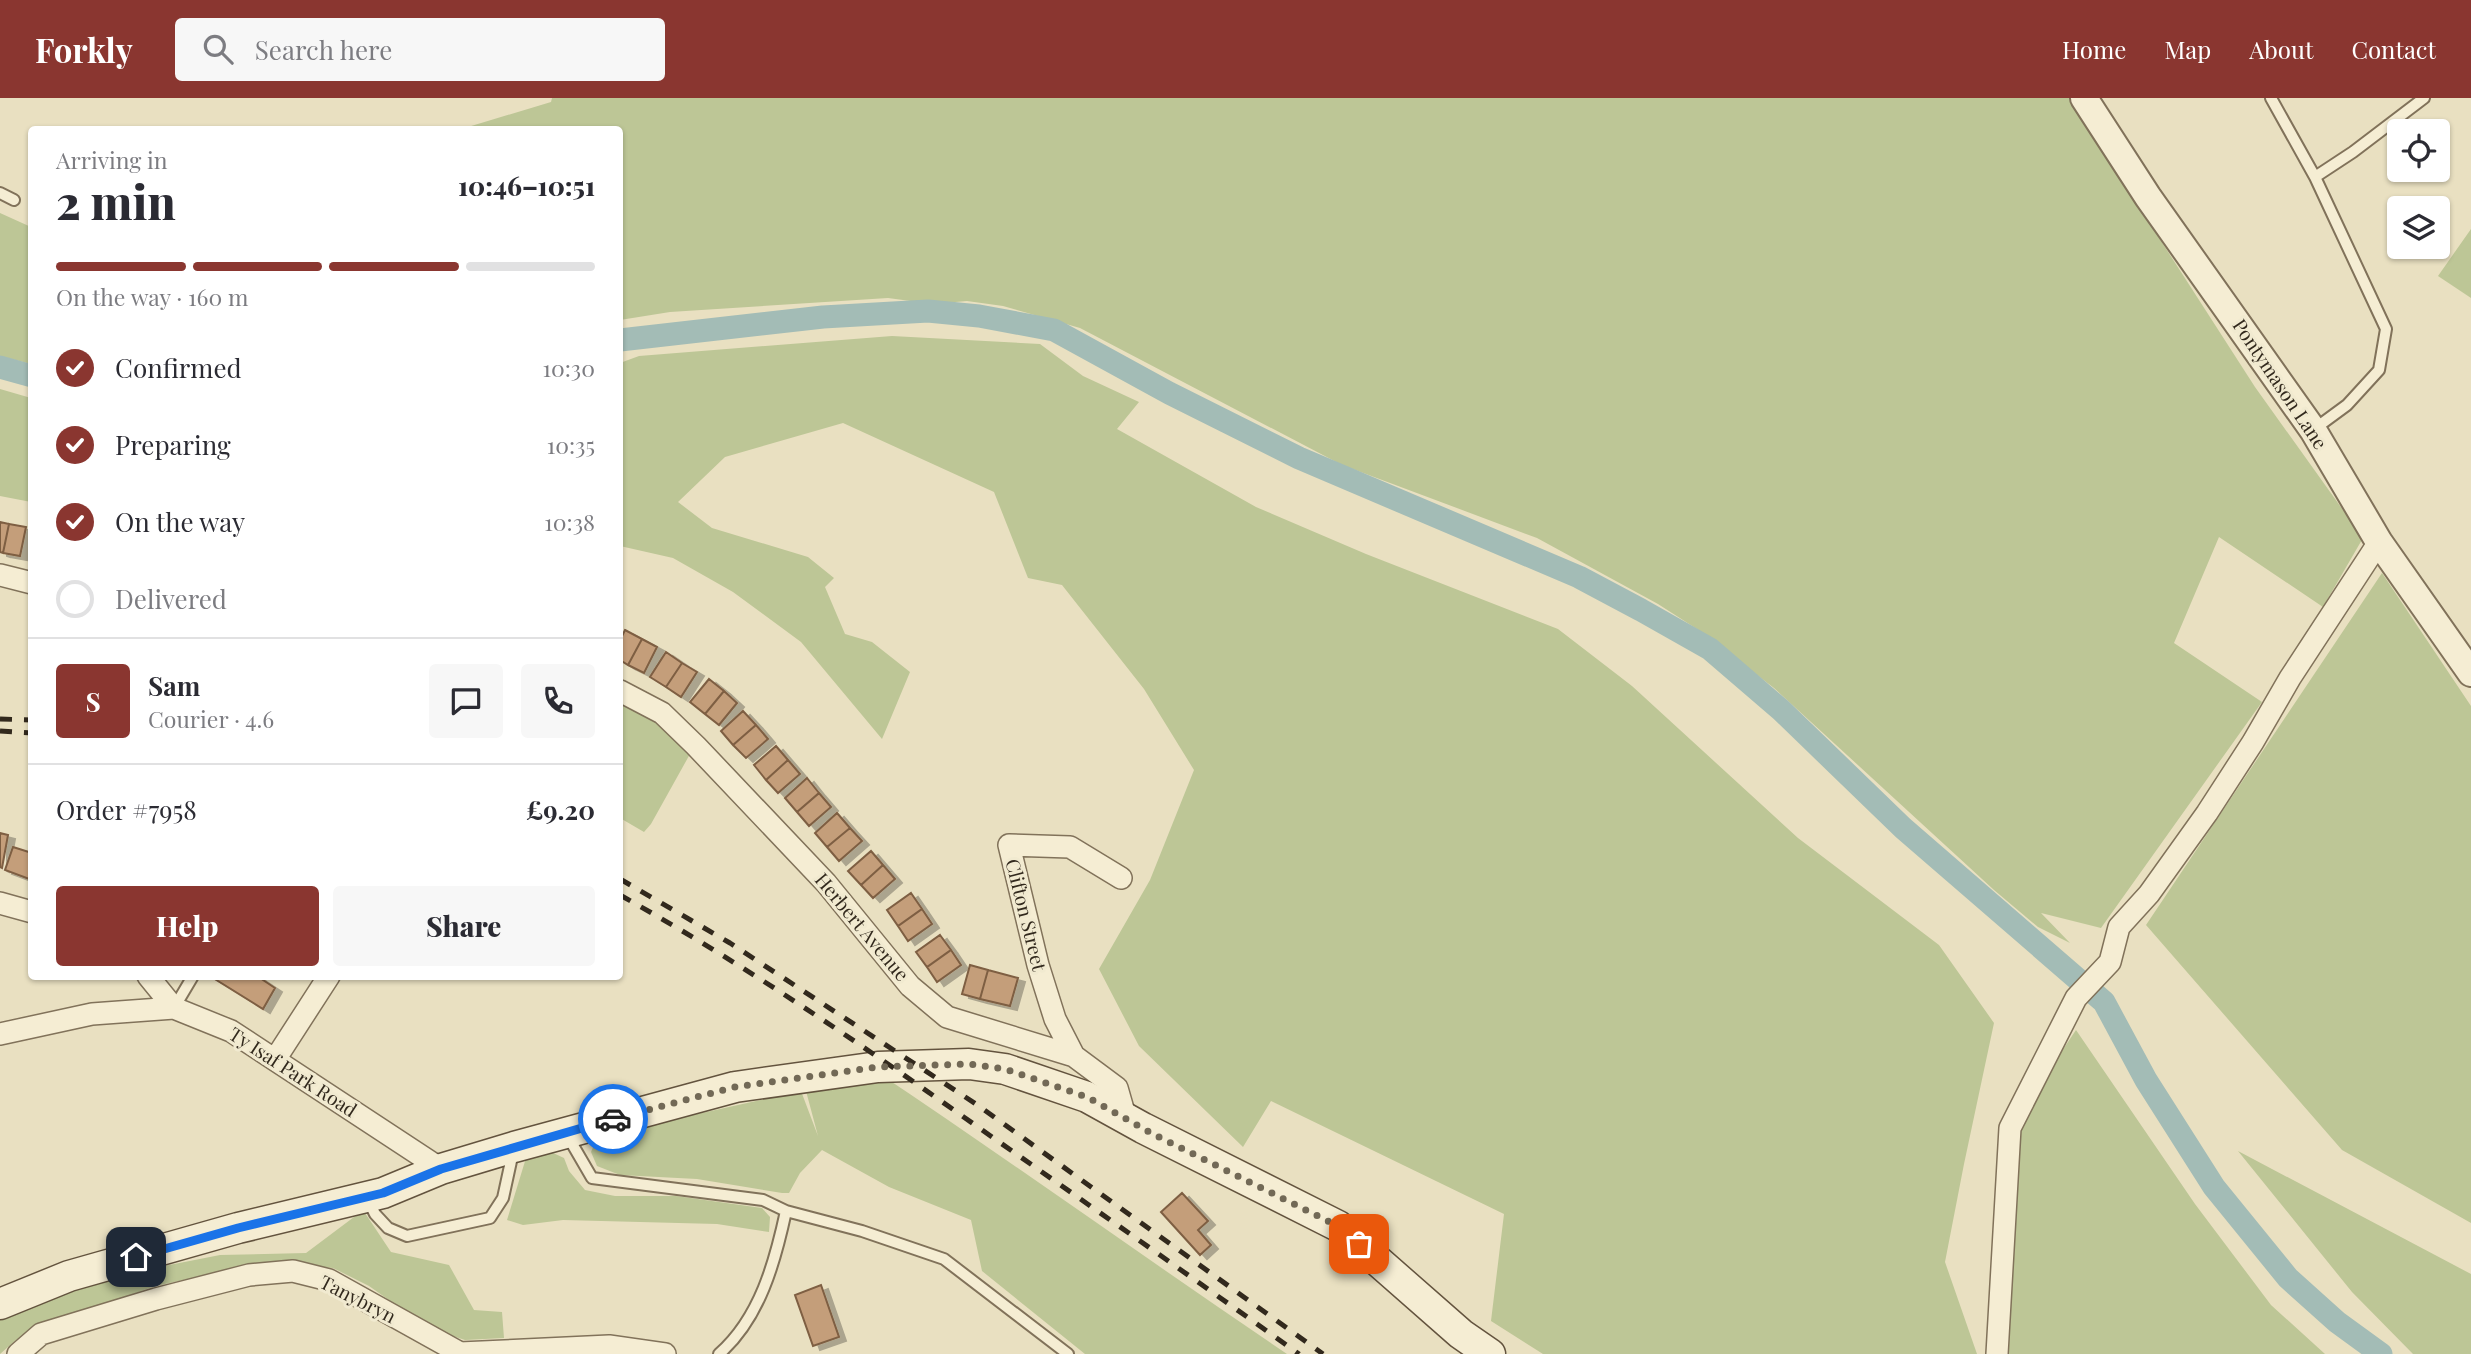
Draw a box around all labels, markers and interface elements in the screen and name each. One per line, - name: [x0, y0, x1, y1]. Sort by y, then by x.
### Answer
- search box: [175, 18, 665, 81]
- text: Forkly: [35, 27, 133, 71]
- icon: search: [199, 30, 237, 68]
- text: Search here: [255, 32, 392, 67]
- text: Home: [2062, 33, 2126, 65]
- text: Map: [2164, 33, 2211, 65]
- text: About: [2249, 33, 2313, 65]
- text: Contact: [2351, 33, 2436, 65]
- map controls: [2387, 119, 2450, 259]
- button: locate: [2387, 119, 2450, 182]
- text: Arriving in: [56, 144, 168, 175]
- text: 10:46–10:51: [458, 168, 595, 203]
- text: 2 min: [56, 170, 176, 232]
- button: layers: [2387, 196, 2450, 259]
- text: On the way · 160 m: [56, 281, 248, 312]
- street label: Pontymason Lane: [2228, 313, 2334, 454]
- icon: check: [56, 349, 94, 387]
- text: Confirmed: [115, 350, 242, 385]
- text: 10:30: [542, 352, 595, 383]
- icon: check: [56, 426, 94, 464]
- text: Preparing: [115, 427, 231, 462]
- text: 10:35: [547, 429, 595, 460]
- icon: check: [56, 503, 94, 541]
- text: On the way: [115, 504, 245, 539]
- text: 10:38: [544, 506, 595, 537]
- text: Delivered: [115, 581, 227, 616]
- button: chat: [429, 664, 503, 738]
- button: phone: [521, 664, 595, 738]
- text: Sam: [148, 668, 200, 703]
- text: S: [85, 684, 101, 719]
- text: Courier · 4.6: [148, 703, 274, 734]
- text: Order #7958: [56, 792, 197, 827]
- text: £9.20: [526, 792, 595, 827]
- street label: Clifton Street: [1000, 856, 1054, 974]
- street label: Herbert Avenue: [810, 867, 916, 986]
- button: Help: [56, 886, 319, 966]
- button: Share: [333, 886, 595, 966]
- street label: Ty Isaf Park Road: [225, 1020, 363, 1122]
- courier: [578, 1084, 648, 1154]
- icon: car: [594, 1100, 632, 1138]
- pin: [1329, 1214, 1389, 1274]
- icon: bag: [1340, 1225, 1378, 1263]
- pin: [106, 1227, 166, 1287]
- icon: home: [117, 1238, 155, 1276]
- street label: Tanybryn: [316, 1268, 401, 1329]

